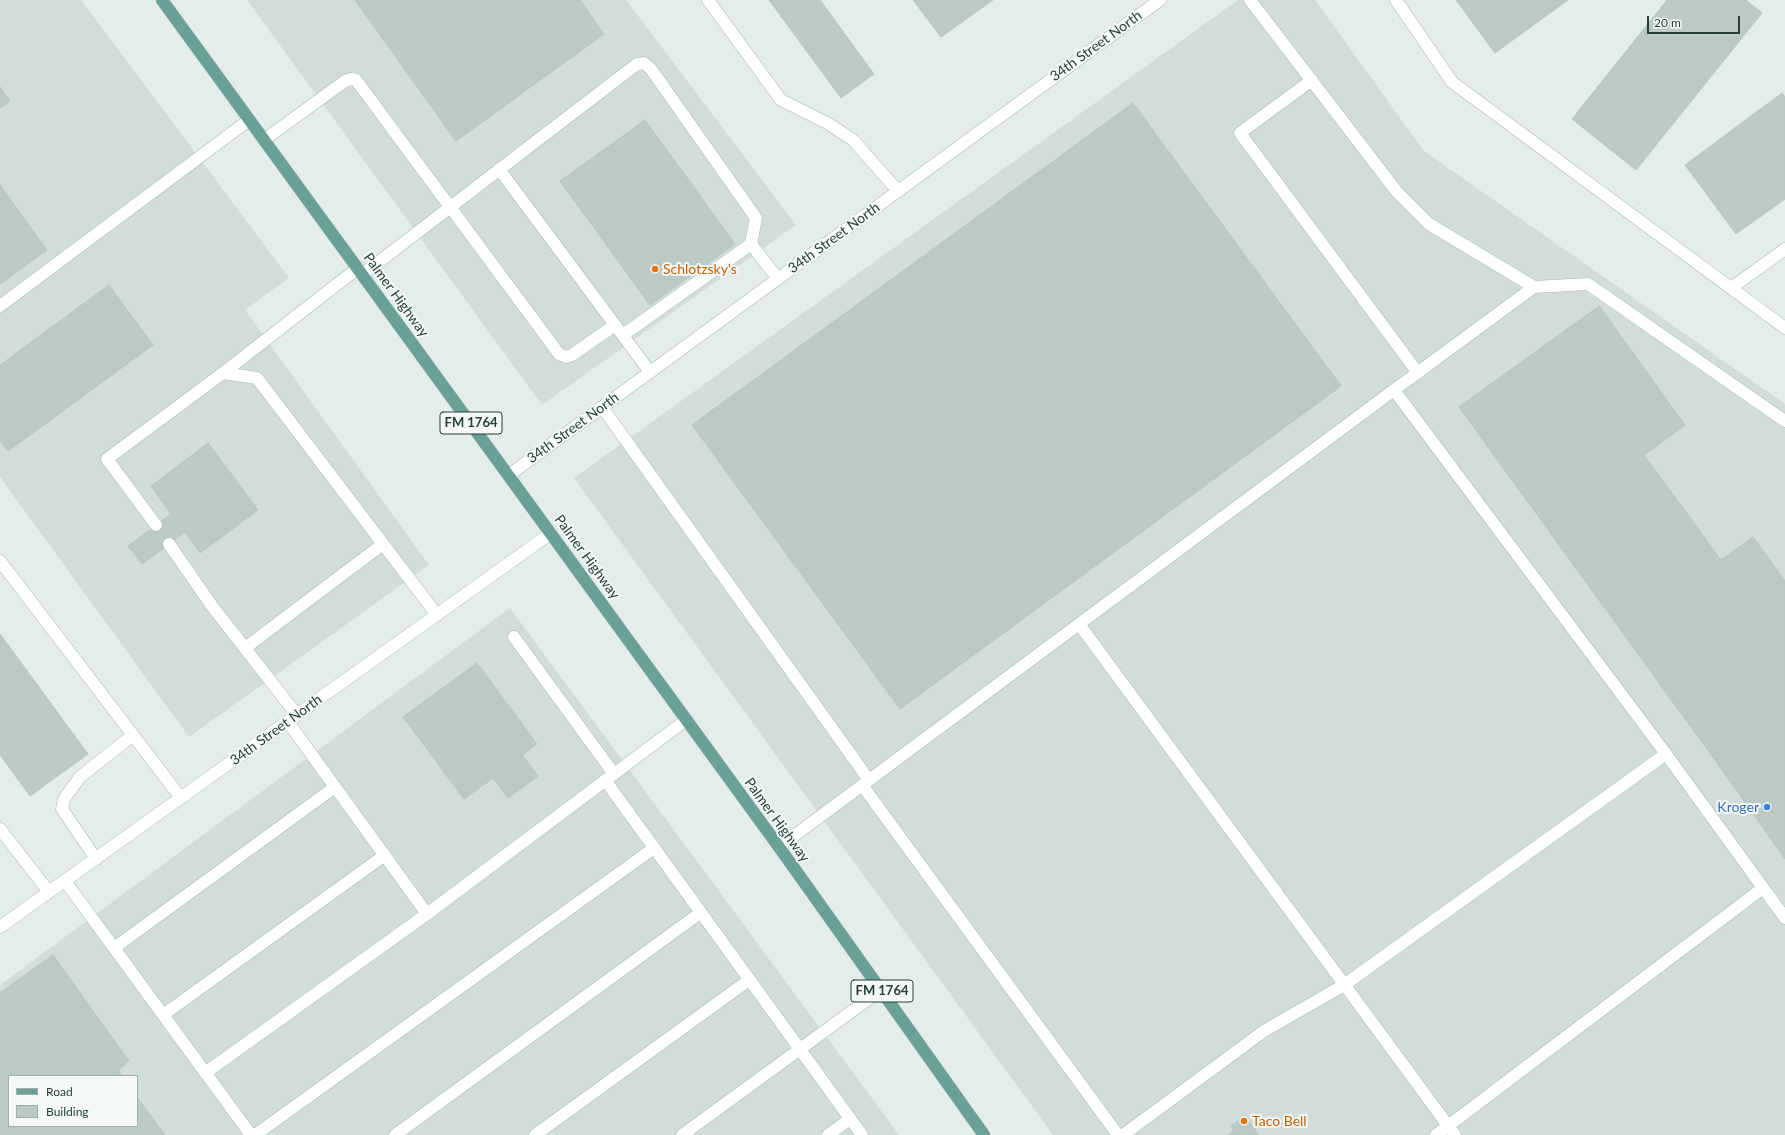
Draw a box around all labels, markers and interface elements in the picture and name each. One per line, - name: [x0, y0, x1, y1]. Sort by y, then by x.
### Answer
- street label: 34th Street North: [1047, 7, 1145, 85]
- scale bar: [1649, 8, 1742, 34]
- text: 20 m: [1654, 15, 1681, 30]
- street label: 34th Street North: [785, 199, 883, 277]
- street label: Palmer Highway: [360, 250, 432, 340]
- place label: Schlotzsky's: [663, 261, 737, 277]
- marker: Schlotzsky's: [650, 264, 660, 274]
- street label: 34th Street North: [524, 389, 622, 467]
- road number: FM 1764: [440, 412, 502, 434]
- street label: Palmer Highway: [551, 512, 623, 602]
- street label: 34th Street North: [227, 691, 325, 769]
- street label: Palmer Highway: [741, 775, 813, 865]
- place label: Kroger: [1717, 799, 1759, 815]
- marker: Kroger: [1762, 802, 1772, 812]
- road number: FM 1764: [851, 980, 913, 1002]
- legend: [8, 1075, 138, 1127]
- text: Road: [46, 1084, 73, 1099]
- text: Building: [46, 1104, 89, 1119]
- place label: Taco Bell: [1252, 1113, 1307, 1129]
- marker: Taco Bell: [1239, 1116, 1249, 1126]

